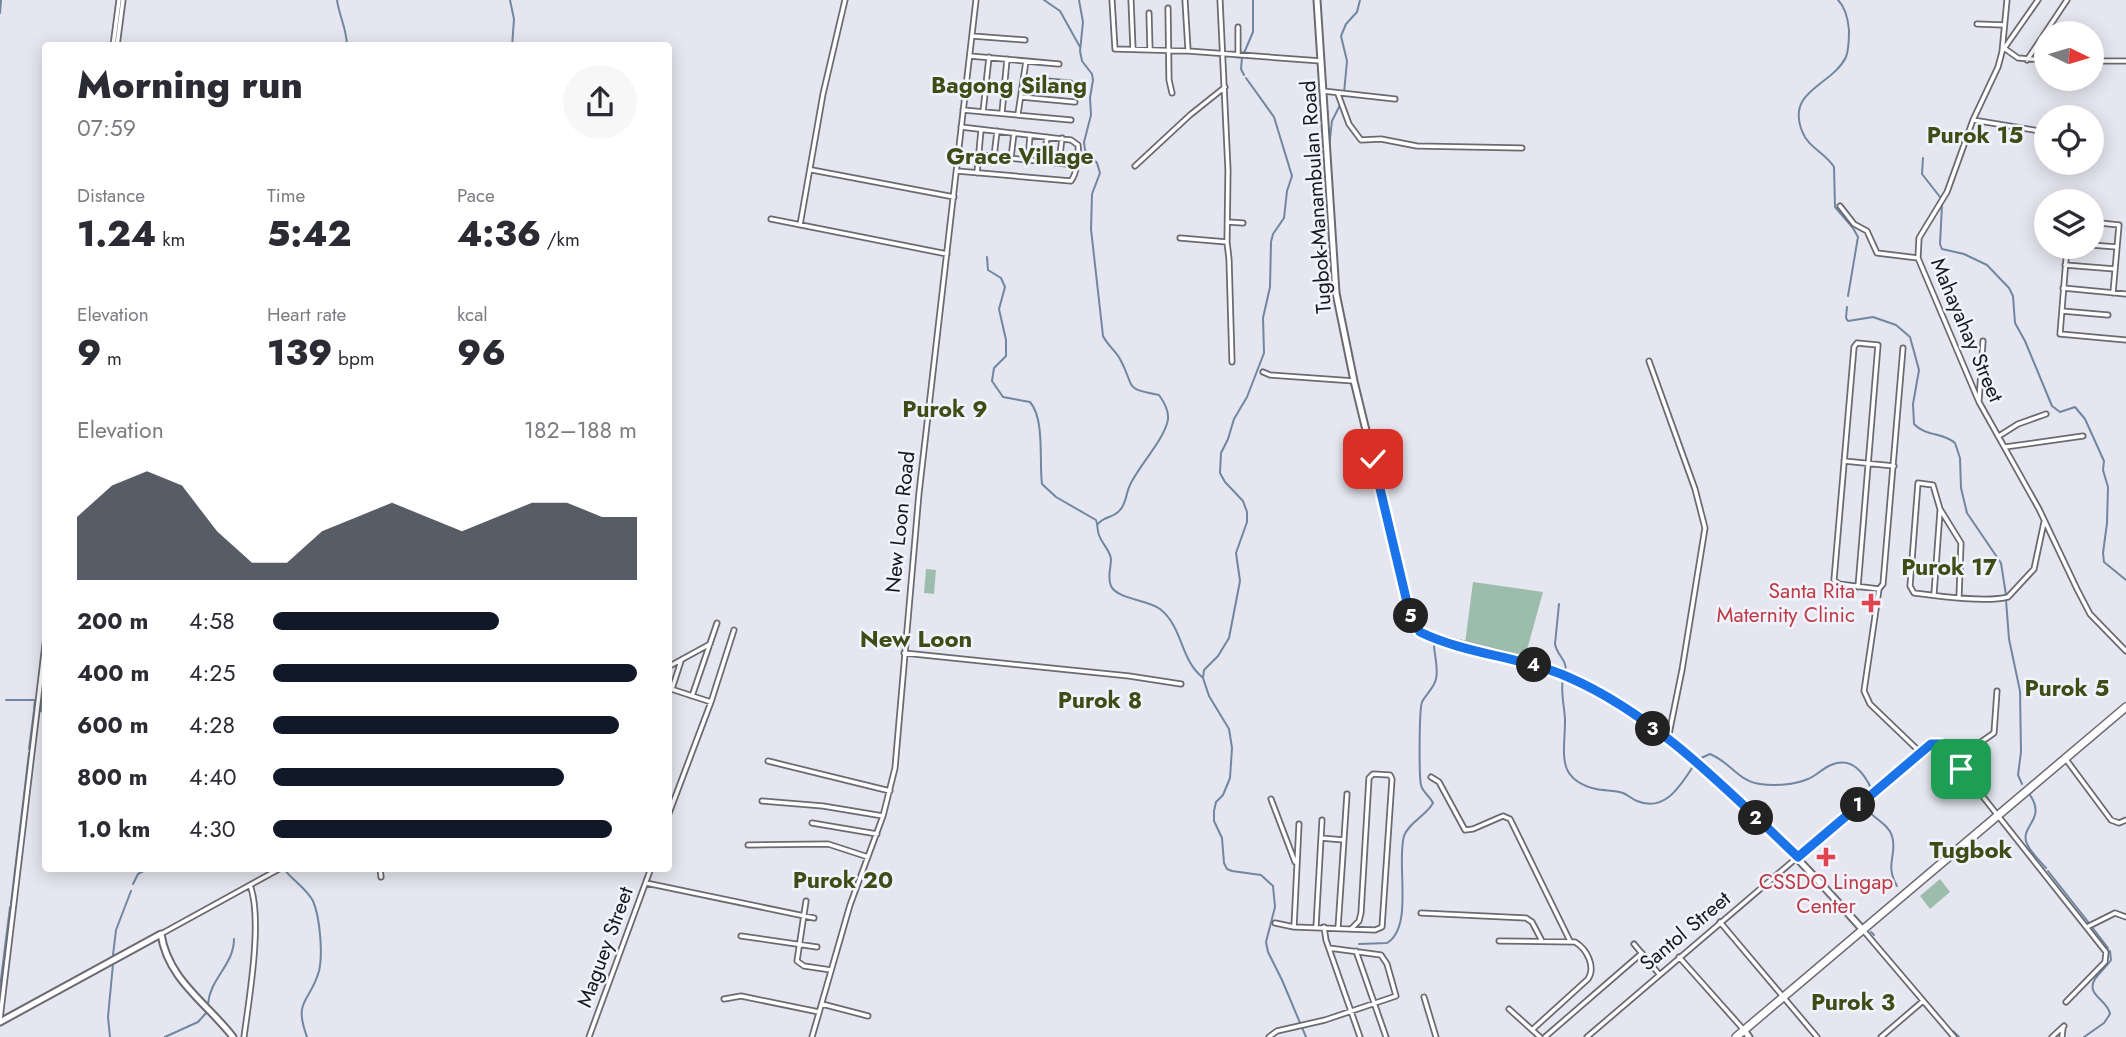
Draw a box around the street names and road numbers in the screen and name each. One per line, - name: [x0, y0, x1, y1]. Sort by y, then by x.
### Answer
- street label: Tugbok-Manambulan Road: [1293, 80, 1339, 314]
- street label: Mahayahay Street: [1923, 253, 2011, 407]
- street label: New Loon Road: [878, 450, 922, 594]
- street label: Maguey Street: [569, 883, 641, 1011]
- street label: Santol Street: [1633, 884, 1737, 978]

